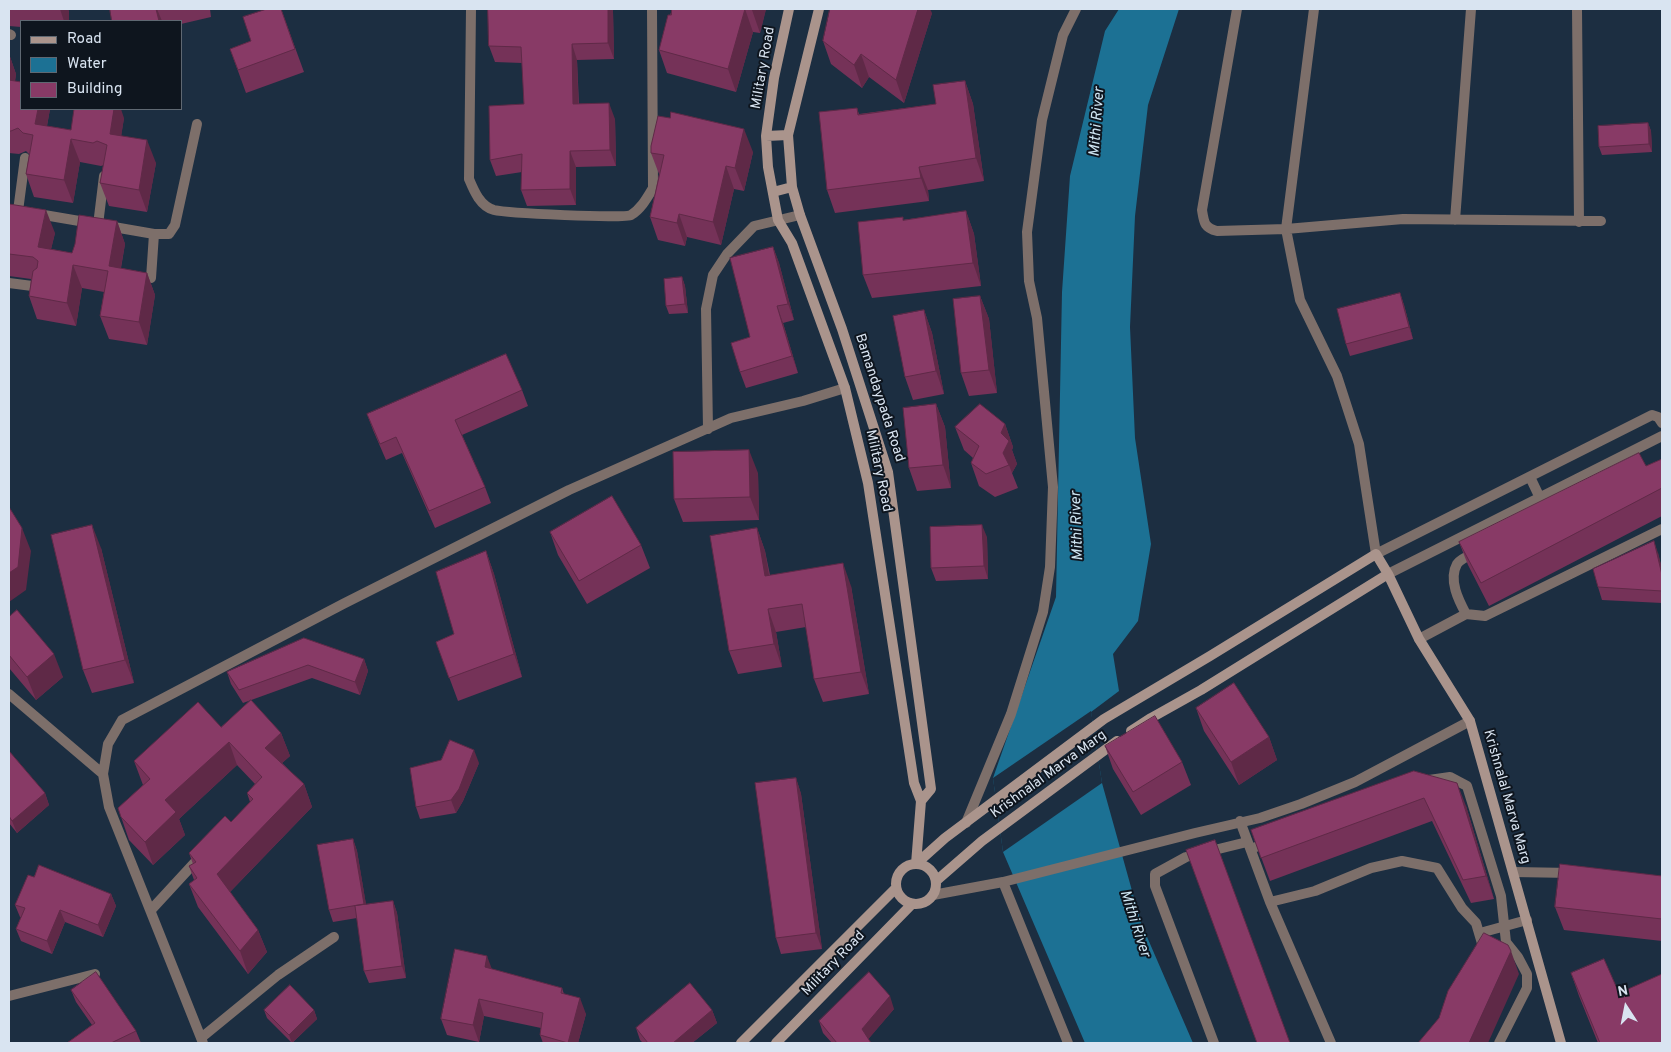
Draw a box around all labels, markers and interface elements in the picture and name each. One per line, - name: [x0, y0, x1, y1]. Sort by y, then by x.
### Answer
- legend: [20, 20, 182, 110]
- street label: Military Road: [748, 25, 780, 111]
- text: Road: [67, 30, 102, 49]
- text: Water: [67, 55, 106, 74]
- text: Building: [67, 80, 122, 99]
- water label: Mithi River: [1087, 87, 1109, 157]
- street label: Bamandaypada Road: [850, 332, 908, 464]
- street label: Military Road: [861, 428, 895, 514]
- water label: Mithi River: [1068, 491, 1088, 561]
- street label: Krishnalal Marva Marg: [988, 727, 1110, 823]
- street label: Krishnalal Marva Marg: [1479, 728, 1533, 866]
- water label: Mithi River: [1115, 888, 1153, 960]
- street label: Military Road: [799, 928, 869, 1000]
- north arrow: [1601, 982, 1651, 1032]
- text: N: [1616, 982, 1630, 1001]

